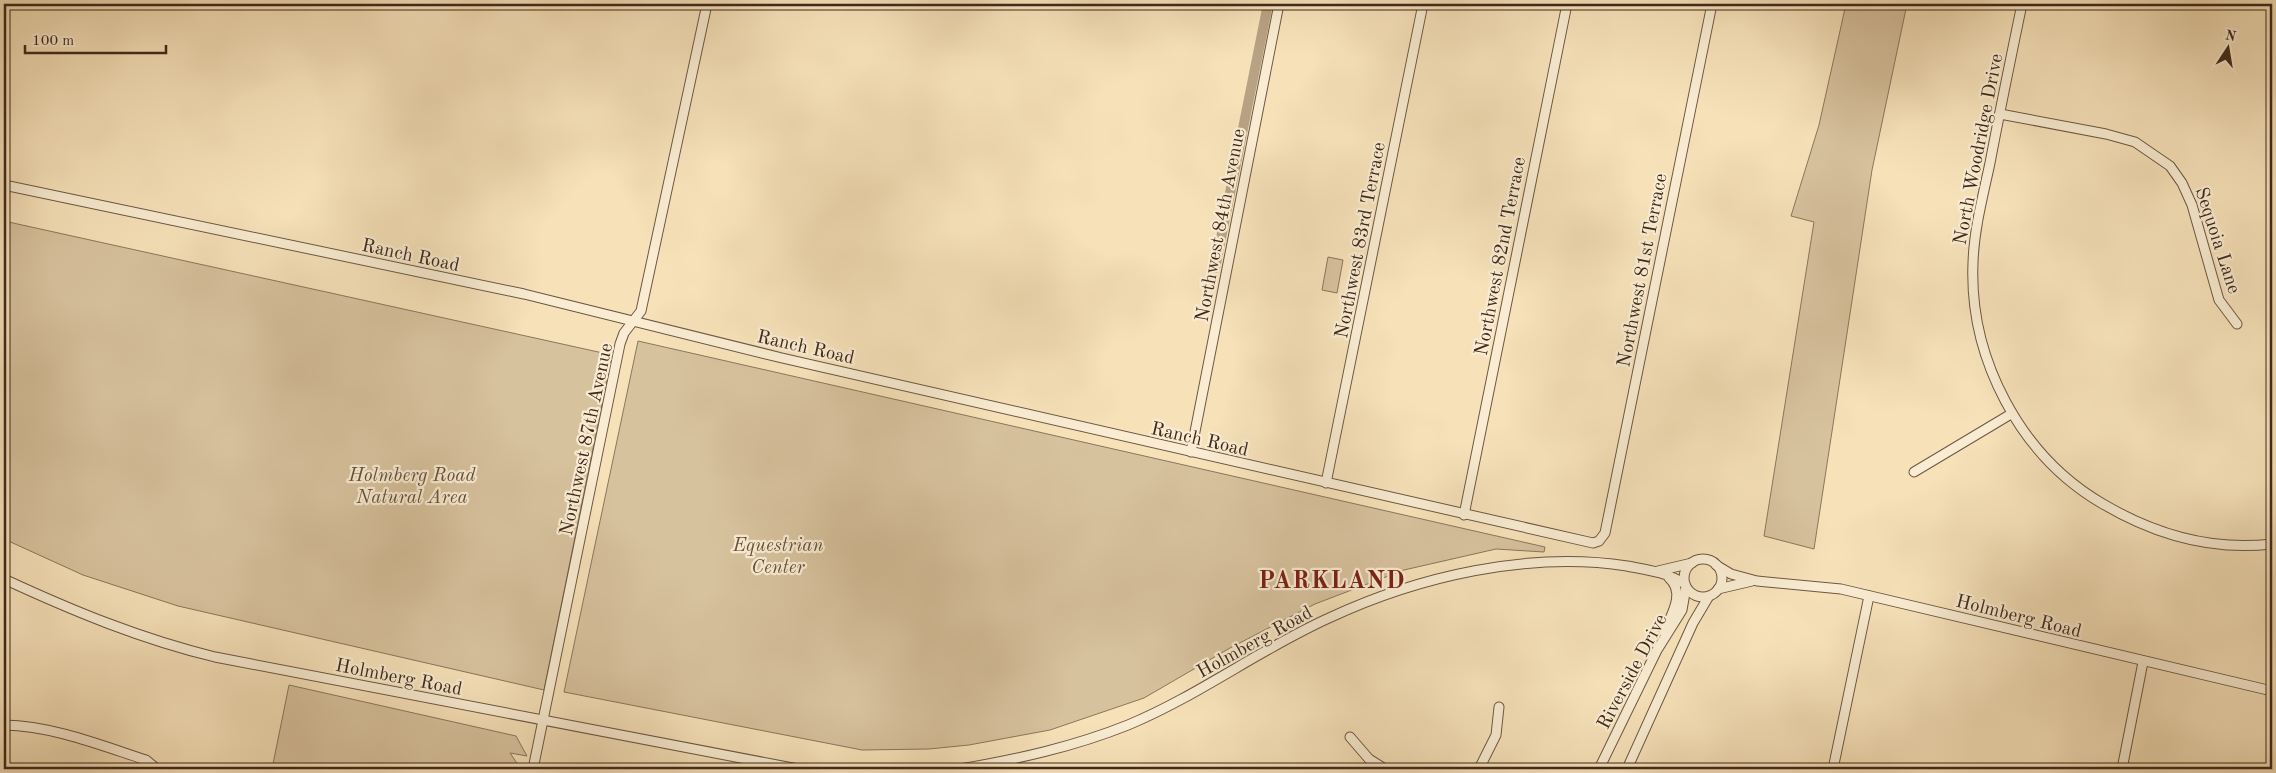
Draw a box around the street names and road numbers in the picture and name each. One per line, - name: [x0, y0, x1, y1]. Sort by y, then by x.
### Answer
- street label: North Woodridge Drive: [1952, 52, 2007, 247]
- street label: Northwest 84th Avenue: [1193, 127, 1250, 324]
- street label: Northwest 83rd Terrace: [1333, 141, 1390, 340]
- street label: Northwest 82nd Terrace: [1473, 155, 1530, 358]
- street label: Northwest 81st Terrace: [1615, 172, 1672, 369]
- street label: Sequoia Lane: [2190, 185, 2243, 296]
- street label: Ranch Road: [360, 237, 461, 276]
- street label: Ranch Road: [755, 328, 856, 369]
- street label: Northwest 87th Avenue: [558, 342, 617, 538]
- street label: Ranch Road: [1149, 420, 1250, 461]
- street label: Holmberg Road: [1954, 593, 2083, 642]
- street label: Holmberg Road: [1194, 604, 1316, 683]
- street label: Riverside Drive: [1595, 611, 1672, 733]
- street label: Holmberg Road: [333, 657, 464, 700]

